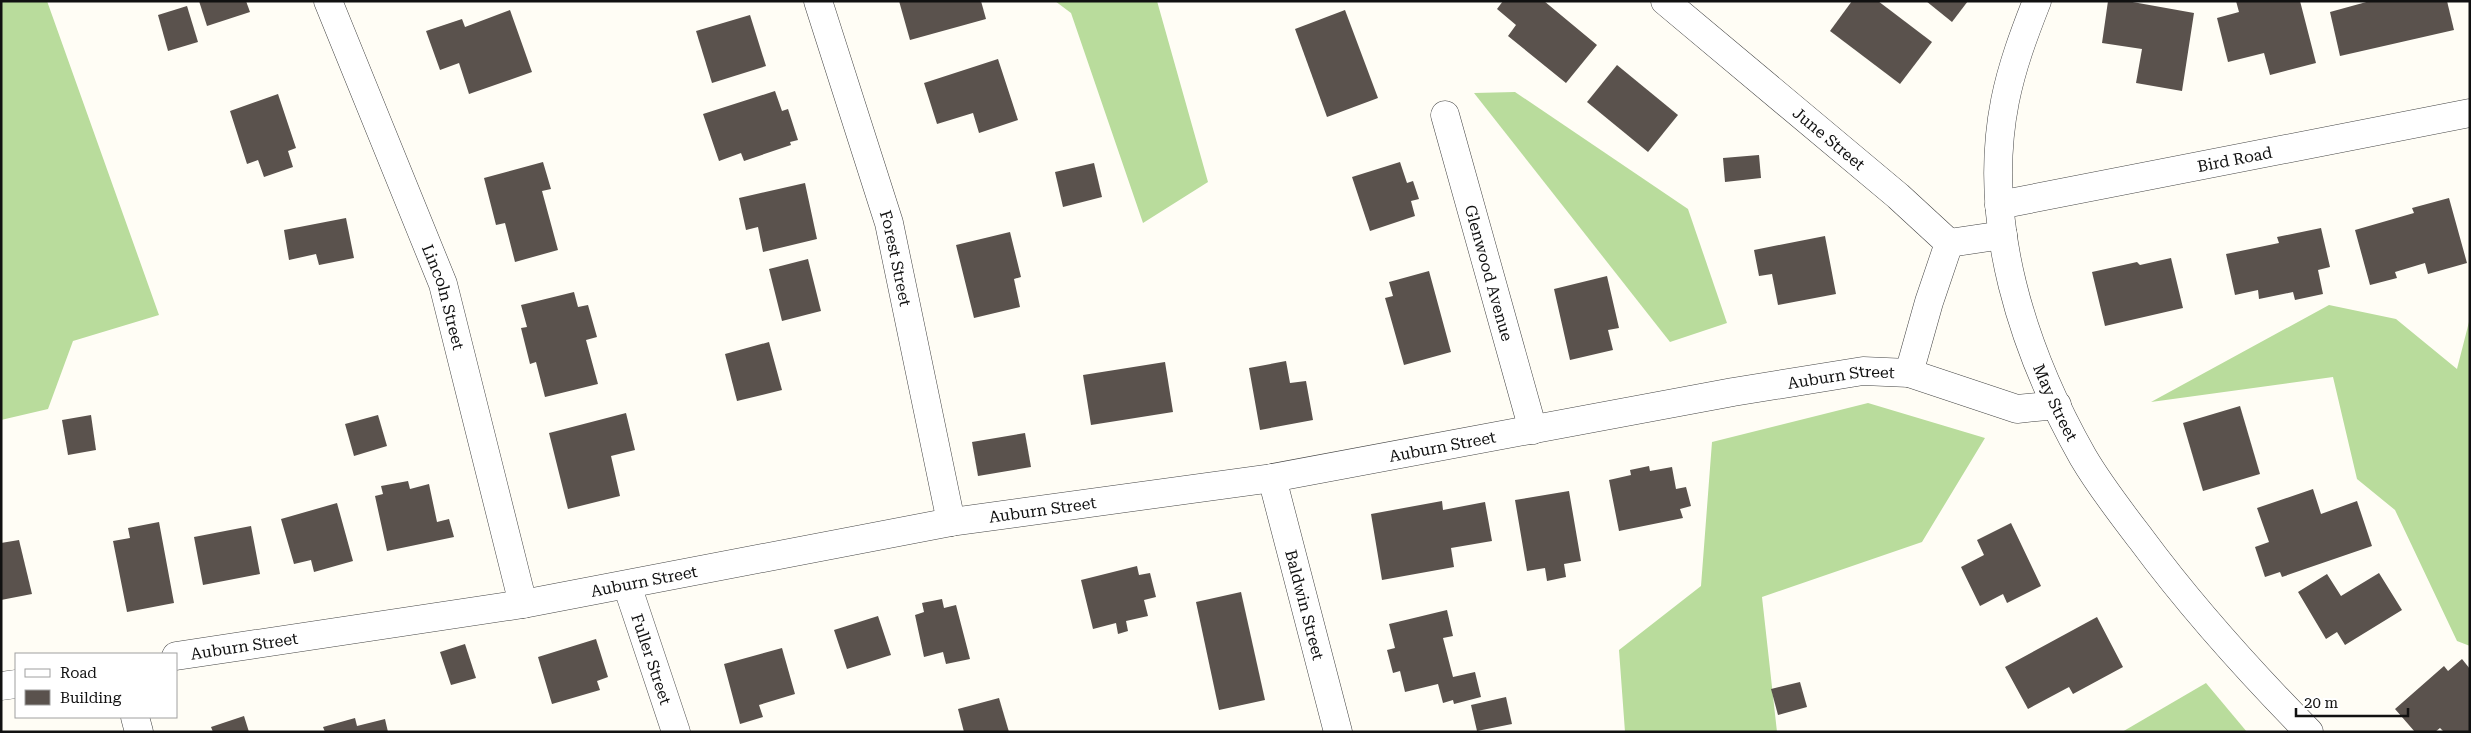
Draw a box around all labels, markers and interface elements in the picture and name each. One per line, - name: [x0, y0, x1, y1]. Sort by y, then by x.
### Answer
- street label: June Street: [1789, 103, 1869, 174]
- street label: Bird Road: [2195, 142, 2274, 176]
- street label: Glenwood Avenue: [1461, 203, 1517, 343]
- street label: Forest Street: [876, 208, 916, 308]
- street label: Lincoln Street: [418, 241, 469, 352]
- street label: Auburn Street: [1786, 361, 1895, 393]
- street label: May Street: [2030, 361, 2082, 444]
- street label: Auburn Street: [1387, 427, 1497, 465]
- street label: Auburn Street: [988, 493, 1097, 526]
- street label: Baldwin Street: [1282, 548, 1328, 662]
- street label: Auburn Street: [589, 561, 699, 600]
- street label: Fuller Street: [628, 611, 676, 707]
- street label: Auburn Street: [189, 628, 299, 663]
- legend: [15, 653, 178, 718]
- text: Road: [60, 664, 97, 682]
- scale bar: [2296, 686, 2408, 718]
- text: Building: [60, 689, 122, 707]
- text: 20 m: [2304, 694, 2339, 712]

